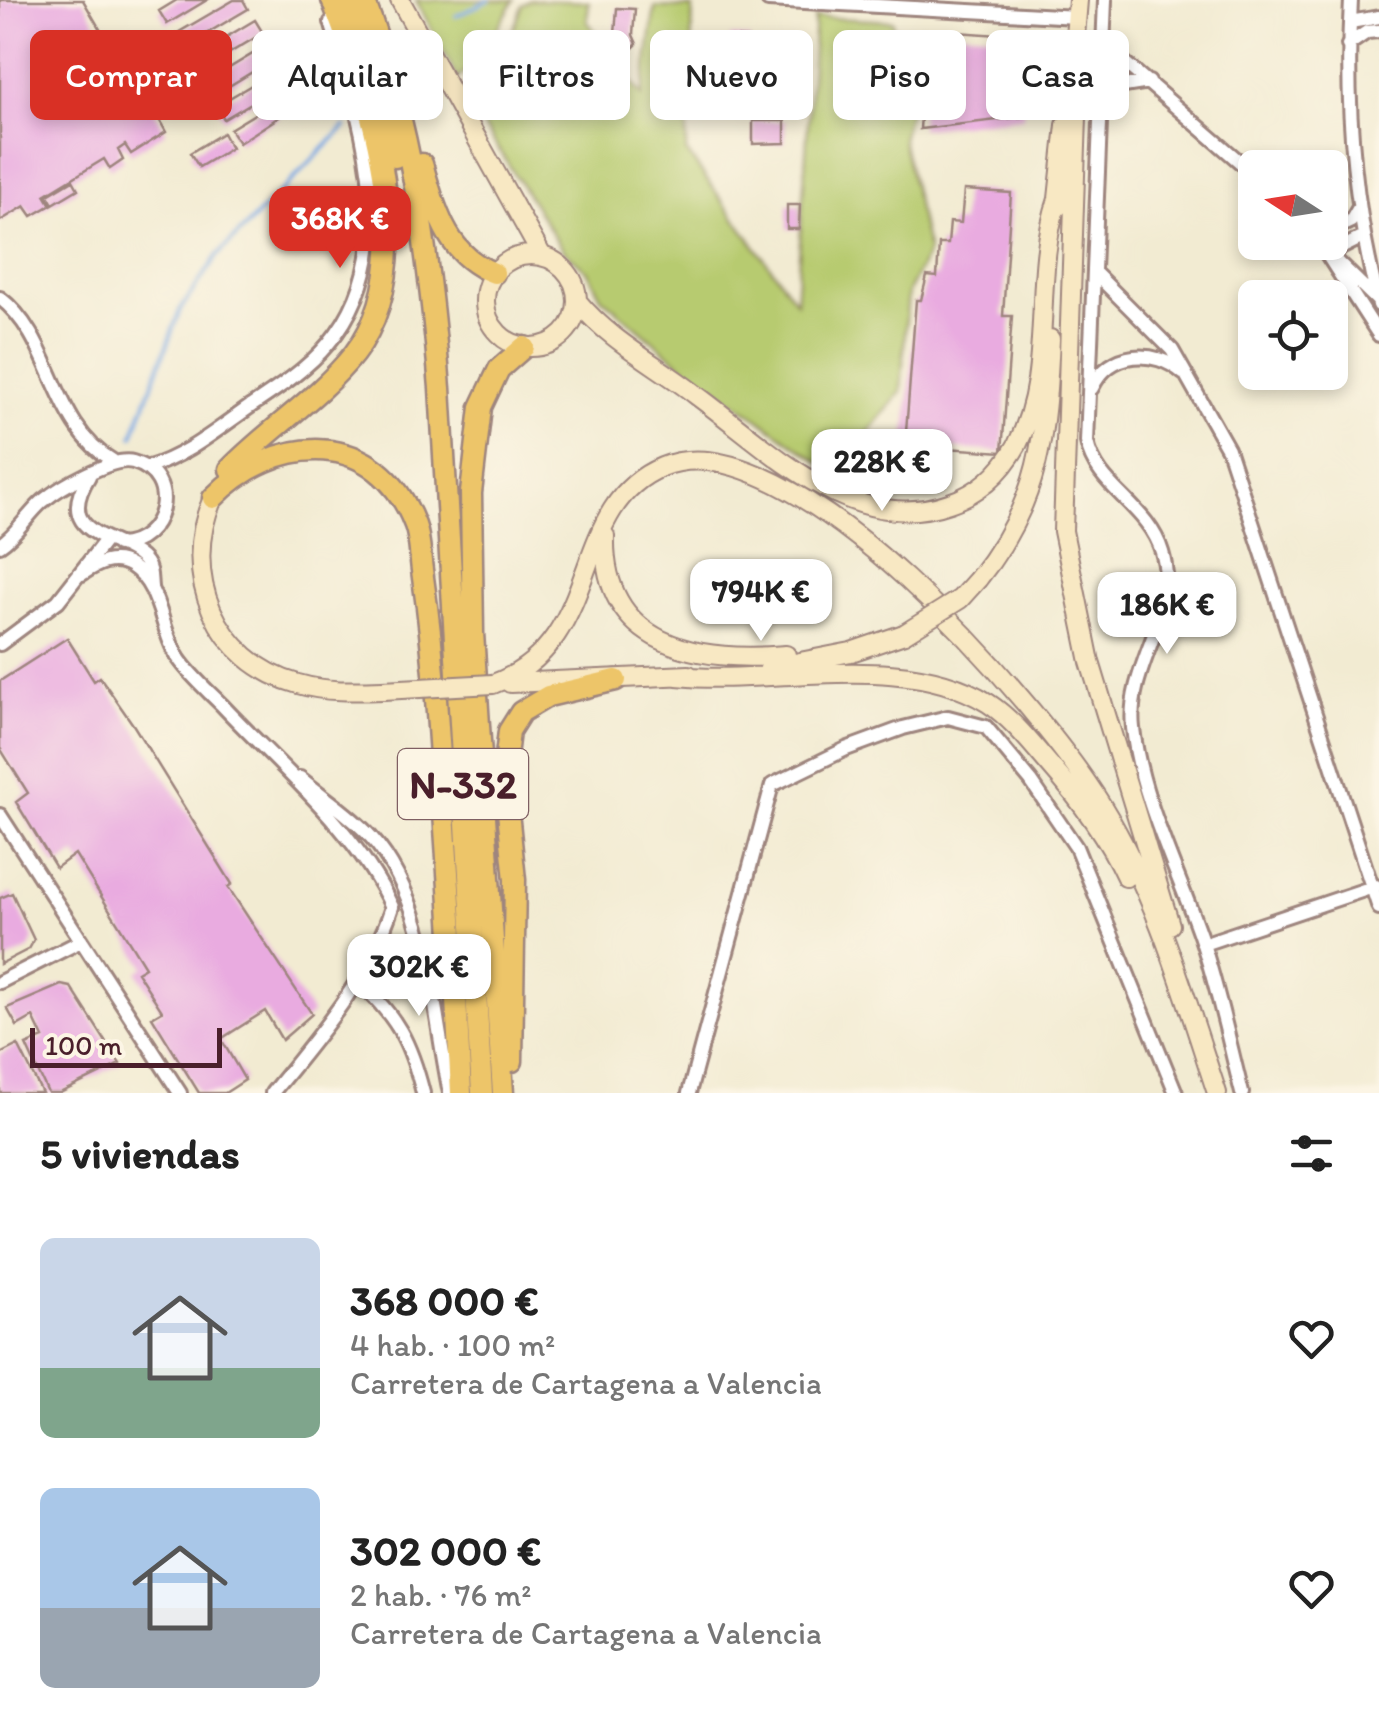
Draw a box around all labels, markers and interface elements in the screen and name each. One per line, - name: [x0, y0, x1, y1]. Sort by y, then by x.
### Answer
- chip: Comprar: [30, 30, 232, 120]
- chip: Alquilar: [252, 30, 443, 120]
- chip: Filtros: [463, 30, 630, 120]
- chip: Nuevo: [650, 30, 813, 120]
- chip: Piso: [833, 30, 966, 120]
- chip: Casa: [986, 30, 1129, 120]
- north arrow: [1238, 150, 1348, 260]
- map controls: [1238, 150, 1348, 390]
- pin: 368K €: [259, 186, 421, 271]
- text: 368K €: [291, 199, 389, 237]
- button: locate: [1238, 280, 1348, 390]
- pin: 228K €: [801, 429, 963, 514]
- text: 228K €: [833, 442, 931, 480]
- pin: 794K €: [680, 559, 842, 644]
- text: 794K €: [712, 572, 810, 610]
- pin: 186K €: [1086, 572, 1248, 657]
- text: 186K €: [1119, 585, 1215, 623]
- road number: N-332: [398, 749, 528, 819]
- pin: 302K €: [338, 934, 500, 1019]
- text: 302K €: [369, 947, 469, 985]
- scale bar: [30, 1023, 222, 1068]
- text: 100 m: [45, 1028, 122, 1062]
- icon: filters: [1284, 1126, 1339, 1181]
- text: 5 viviendas: [40, 1128, 240, 1179]
- text: 368 000 €: [350, 1275, 539, 1326]
- icon: home: [120, 1278, 240, 1398]
- icon: heart: [1284, 1311, 1339, 1366]
- text: 4 hab. · 100 m²: [350, 1326, 555, 1364]
- text: Carretera de Cartagena a Valencia: [350, 1364, 822, 1402]
- text: 302 000 €: [350, 1525, 541, 1576]
- icon: home: [120, 1528, 240, 1648]
- icon: heart: [1284, 1561, 1339, 1616]
- text: 2 hab. · 76 m²: [350, 1576, 531, 1614]
- text: Carretera de Cartagena a Valencia: [350, 1614, 822, 1652]

